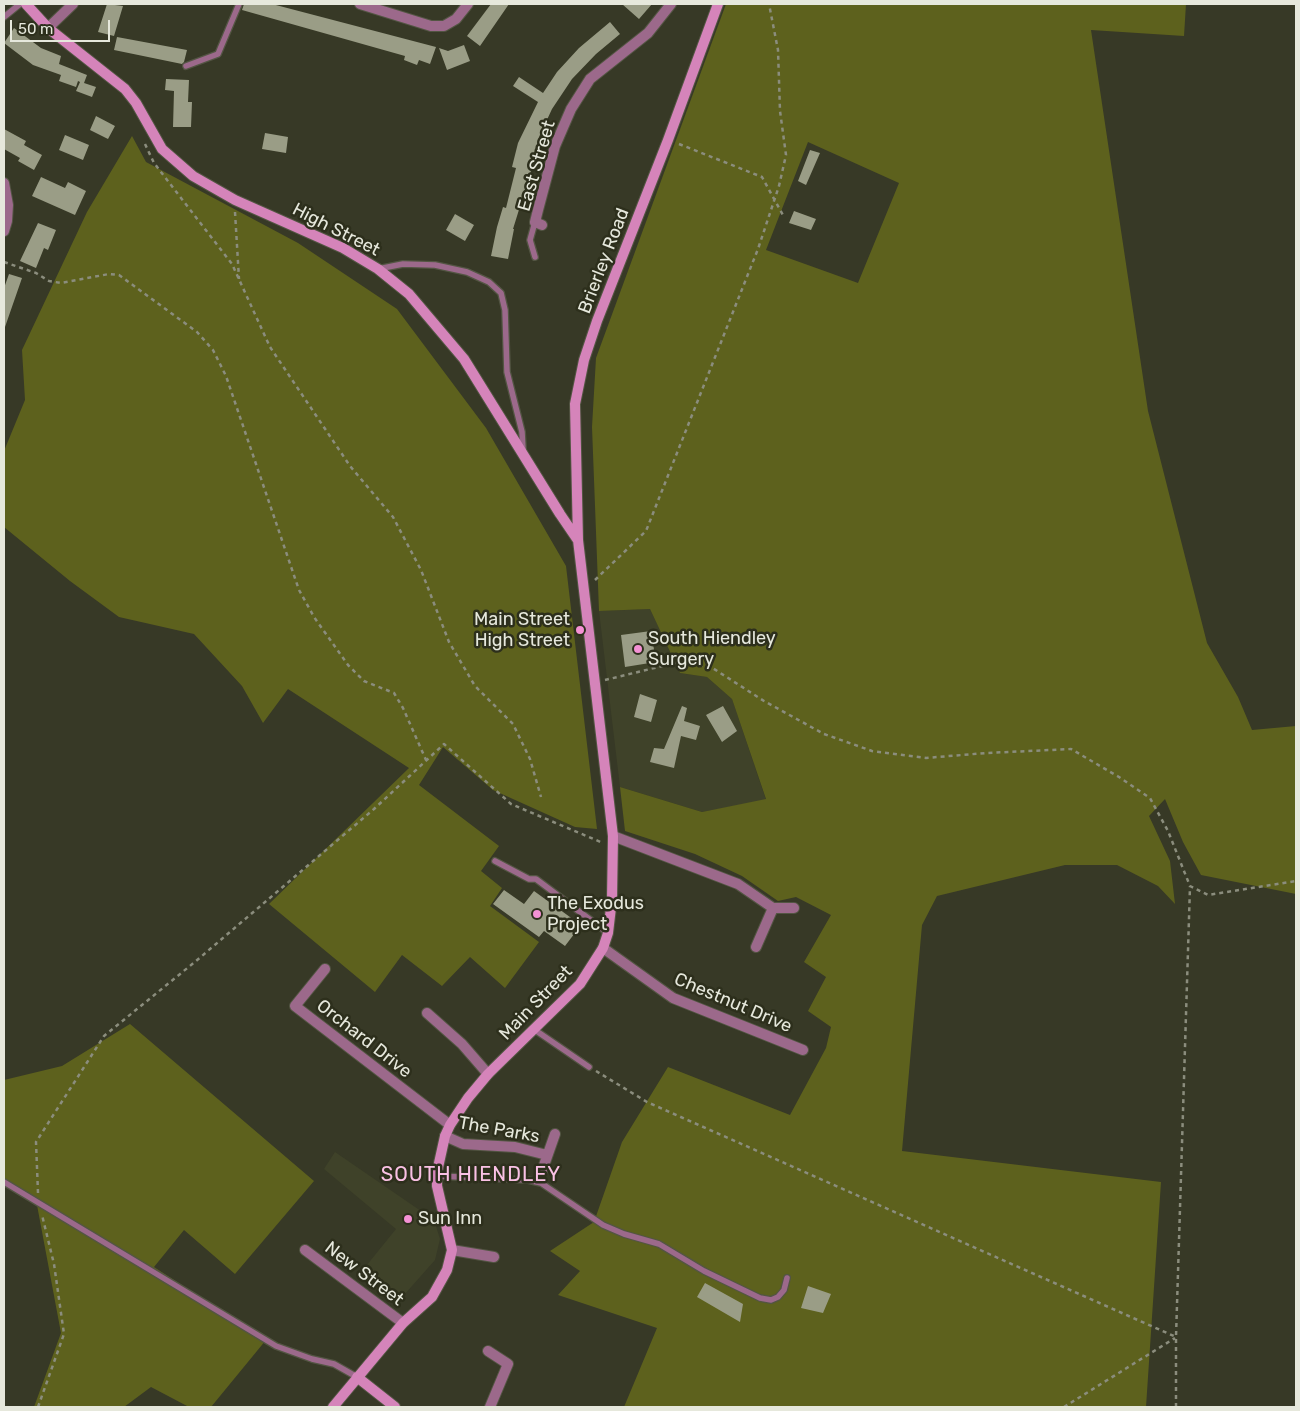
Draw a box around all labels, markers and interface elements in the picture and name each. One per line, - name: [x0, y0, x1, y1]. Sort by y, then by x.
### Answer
- scale bar: [12, 10, 112, 42]
- text: 50 m: [18, 20, 53, 38]
- street label: East Street: [514, 118, 560, 214]
- street label: High Street: [289, 199, 383, 261]
- street label: Brierley Road: [574, 205, 634, 317]
- place label: Main Street High Street: [474, 609, 570, 652]
- marker: Main Street High Street: [574, 624, 586, 636]
- place label: South Hiendley Surgery: [648, 628, 776, 670]
- marker: South Hiendley Surgery: [632, 643, 644, 655]
- place label: The Exodus Project: [547, 893, 644, 936]
- marker: The Exodus Project: [531, 908, 543, 920]
- street label: Main Street: [495, 961, 577, 1045]
- street label: Chestnut Drive: [671, 968, 795, 1038]
- street label: Orchard Drive: [312, 995, 416, 1083]
- street label: The Parks: [457, 1112, 541, 1148]
- district label: SOUTH HIENDLEY: [379, 1163, 563, 1187]
- place label: Sun Inn: [418, 1208, 482, 1230]
- marker: Sun Inn: [402, 1213, 414, 1225]
- street label: New Street: [320, 1237, 408, 1311]

